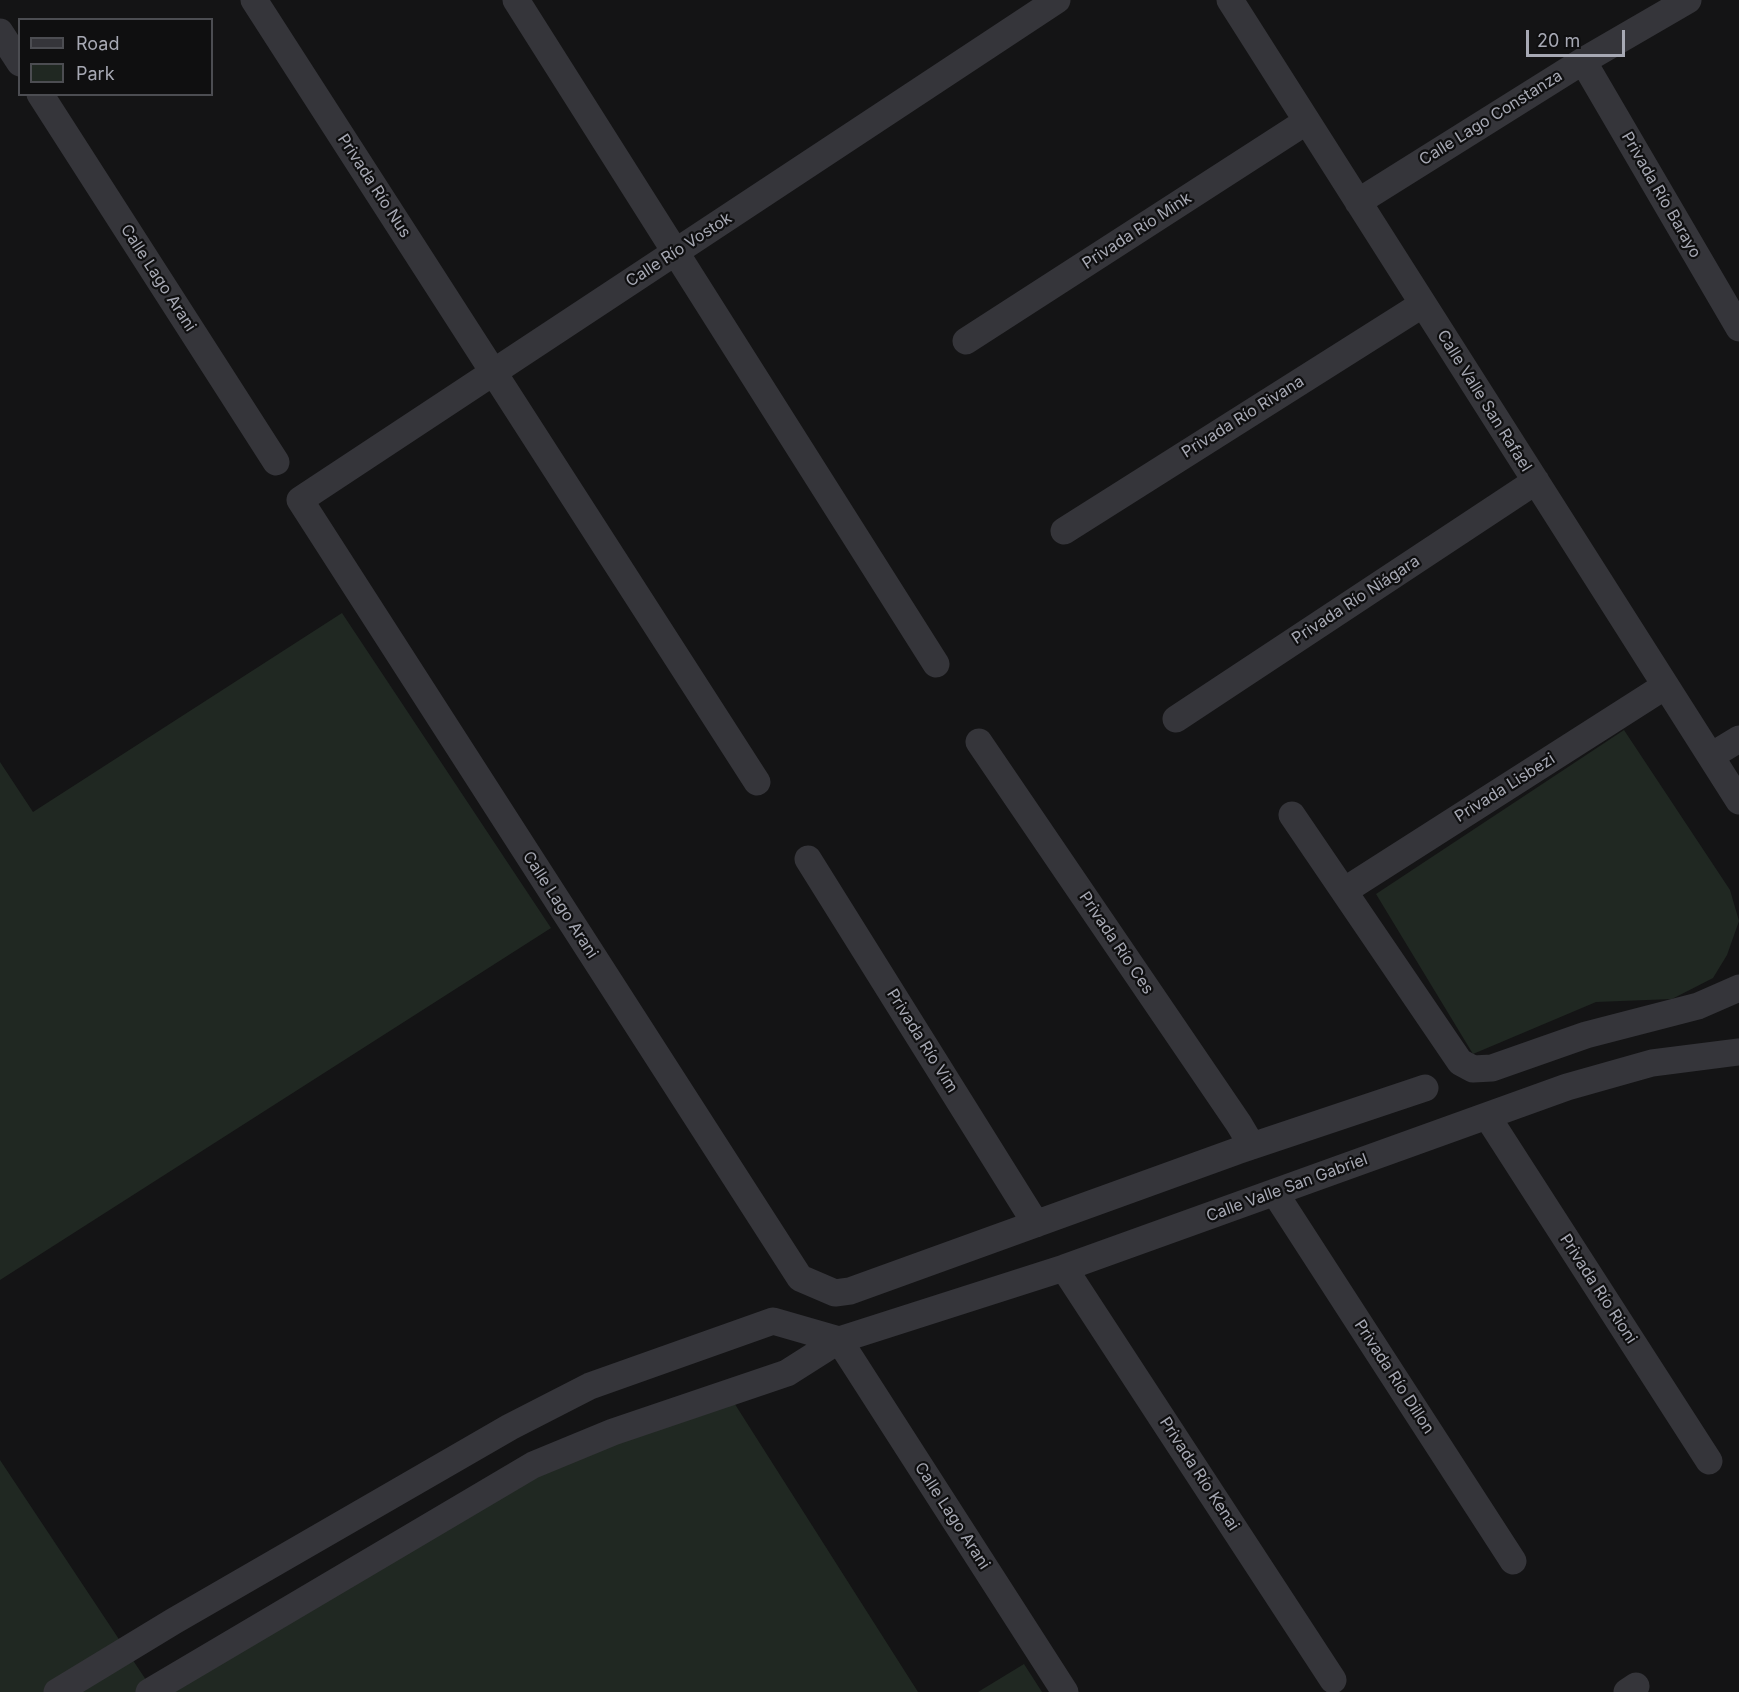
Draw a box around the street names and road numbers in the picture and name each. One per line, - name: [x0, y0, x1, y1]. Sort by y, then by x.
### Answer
- street label: Calle Lago Constanza: [1416, 66, 1566, 170]
- street label: Privada Río Barayo: [1617, 129, 1705, 261]
- street label: Privada Río Nus: [333, 131, 415, 241]
- street label: Privada Río Mink: [1079, 189, 1195, 273]
- street label: Calle Río Vostok: [623, 209, 735, 291]
- street label: Calle Lago Arani: [116, 221, 200, 335]
- street label: Calle Valle San Rafael: [1433, 327, 1535, 475]
- street label: Privada Río Rivana: [1178, 372, 1308, 462]
- street label: Privada Río Niágara: [1288, 552, 1424, 648]
- street label: Privada Lisbezi: [1451, 750, 1559, 826]
- street label: Calle Lago Arani: [518, 848, 602, 962]
- street label: Privada Río Ces: [1075, 888, 1157, 998]
- street label: Privada Río Vim: [882, 986, 962, 1096]
- street label: Calle Valle San Gabriel: [1204, 1150, 1370, 1226]
- street label: Privada Río Rioni: [1555, 1231, 1641, 1347]
- street label: Privada Río Dillon: [1350, 1316, 1438, 1438]
- street label: Privada Río Kenai: [1155, 1414, 1243, 1534]
- street label: Calle Lago Arani: [910, 1459, 994, 1573]

